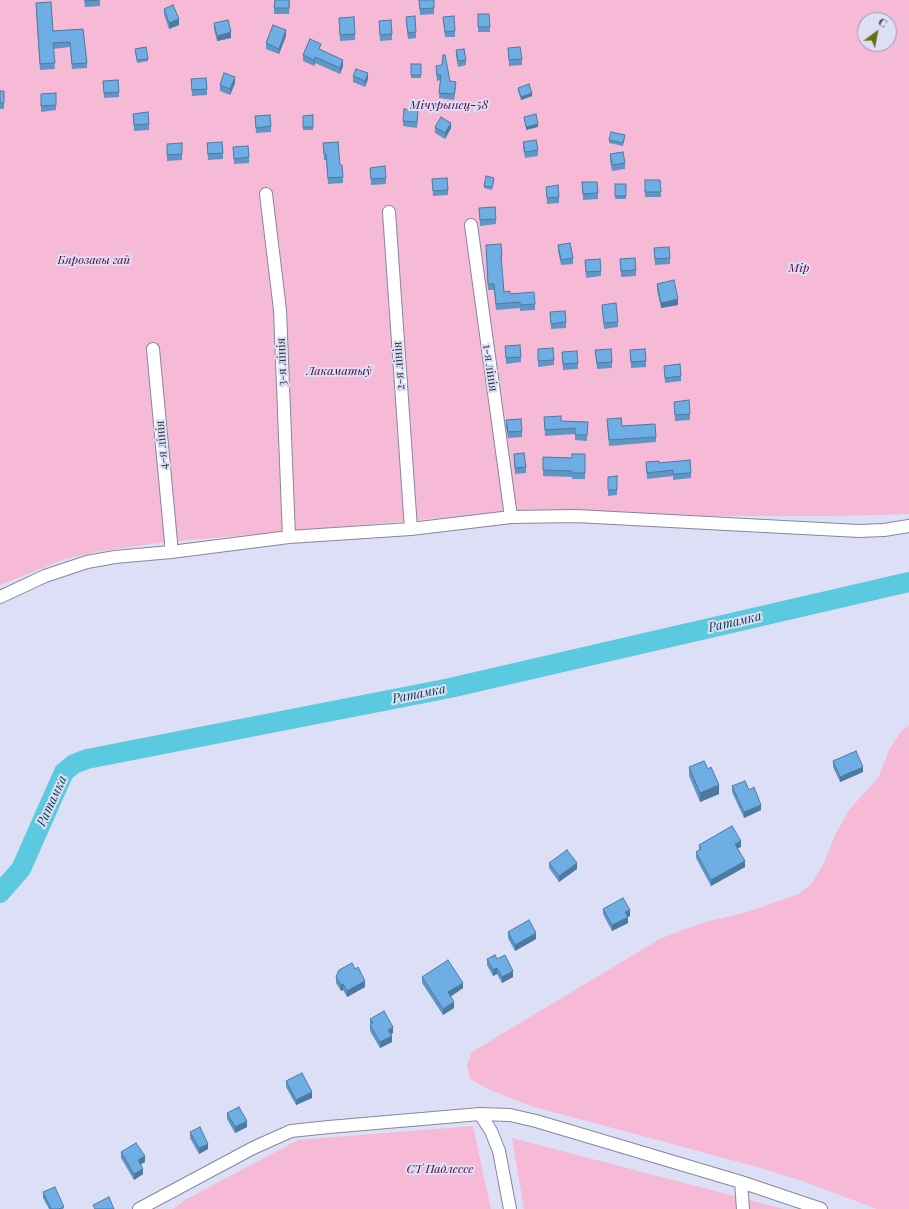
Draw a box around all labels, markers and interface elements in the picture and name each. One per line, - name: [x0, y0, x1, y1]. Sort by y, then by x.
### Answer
- north arrow: [857, 12, 897, 52]
- text: С: [876, 14, 890, 31]
- park label: Мічурынец-58: [410, 98, 488, 112]
- park label: Бярозавы гай: [58, 253, 130, 267]
- park label: Мір: [789, 261, 809, 275]
- street label: 3-я лінія: [274, 338, 290, 386]
- street label: 2-я лінія: [390, 341, 408, 391]
- street label: 1-я лінія: [480, 344, 500, 392]
- park label: Лакаматыў: [307, 364, 371, 378]
- street label: 4-я лінія: [153, 420, 171, 470]
- water label: Ратамка: [707, 608, 763, 636]
- water label: Ратамка: [391, 681, 447, 707]
- water label: Ратамка: [33, 773, 71, 829]
- park label: СТ Падлессе: [407, 1162, 473, 1176]

